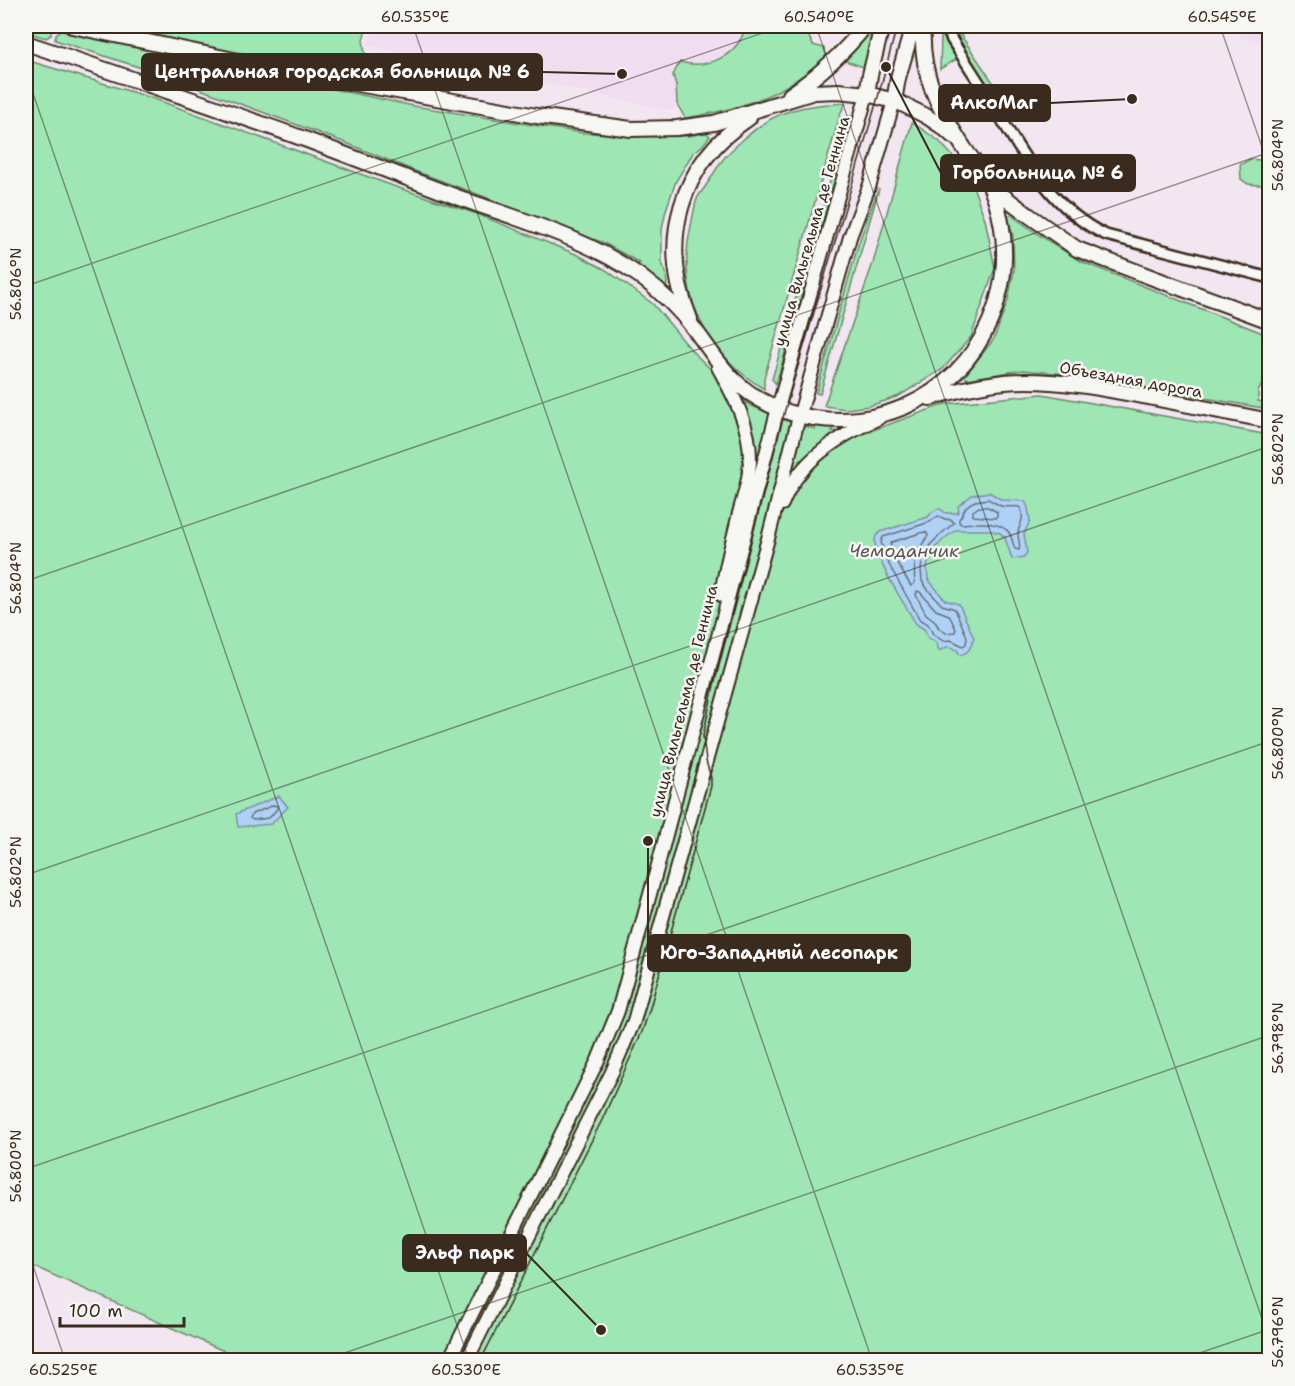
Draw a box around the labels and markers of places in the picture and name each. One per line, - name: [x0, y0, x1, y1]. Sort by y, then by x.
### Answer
- callout: Центральная городская больница № 6: [142, 54, 542, 90]
- callout: АлкоМаг: [939, 85, 1050, 121]
- callout: Горбольница № 6: [941, 155, 1135, 191]
- callout: Юго-Западный лесопарк: [648, 935, 910, 971]
- callout: Эльф парк: [403, 1235, 526, 1271]

